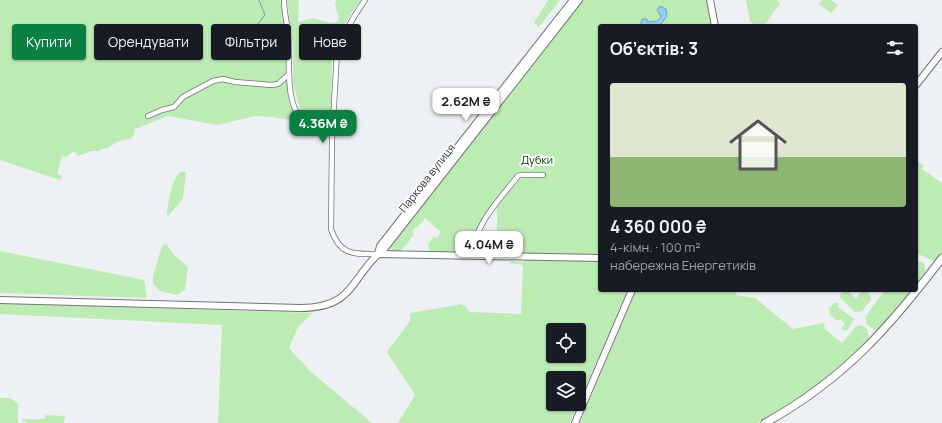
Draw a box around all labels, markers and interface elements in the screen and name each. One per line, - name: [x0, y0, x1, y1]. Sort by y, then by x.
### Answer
- chip: Купити: [12, 24, 86, 60]
- chip: Орендувати: [94, 24, 203, 60]
- chip: Фільтри: [211, 24, 291, 60]
- chip: Нове: [299, 24, 361, 60]
- text: Об’єктів: 3: [610, 37, 698, 60]
- icon: filters: [884, 37, 906, 59]
- pin: 2.62M ₴: [429, 88, 503, 122]
- text: 2.62M ₴: [441, 92, 491, 110]
- icon: home: [722, 109, 794, 181]
- pin: 4.36M ₴: [286, 110, 360, 144]
- text: 4.36M ₴: [298, 114, 348, 132]
- street label: Паркова вулиця: [395, 140, 458, 215]
- park label: Дубки: [521, 152, 553, 167]
- text: 4 360 000 ₴: [610, 215, 706, 238]
- pin: 4.04M ₴: [452, 231, 526, 265]
- text: 4.04M ₴: [464, 235, 514, 253]
- text: 4-кімн. · 100 m²: [610, 238, 700, 256]
- text: набережна Енергетиків: [610, 256, 756, 274]
- map controls: [546, 323, 586, 411]
- button: locate: [546, 323, 586, 363]
- button: layers: [546, 371, 586, 411]

